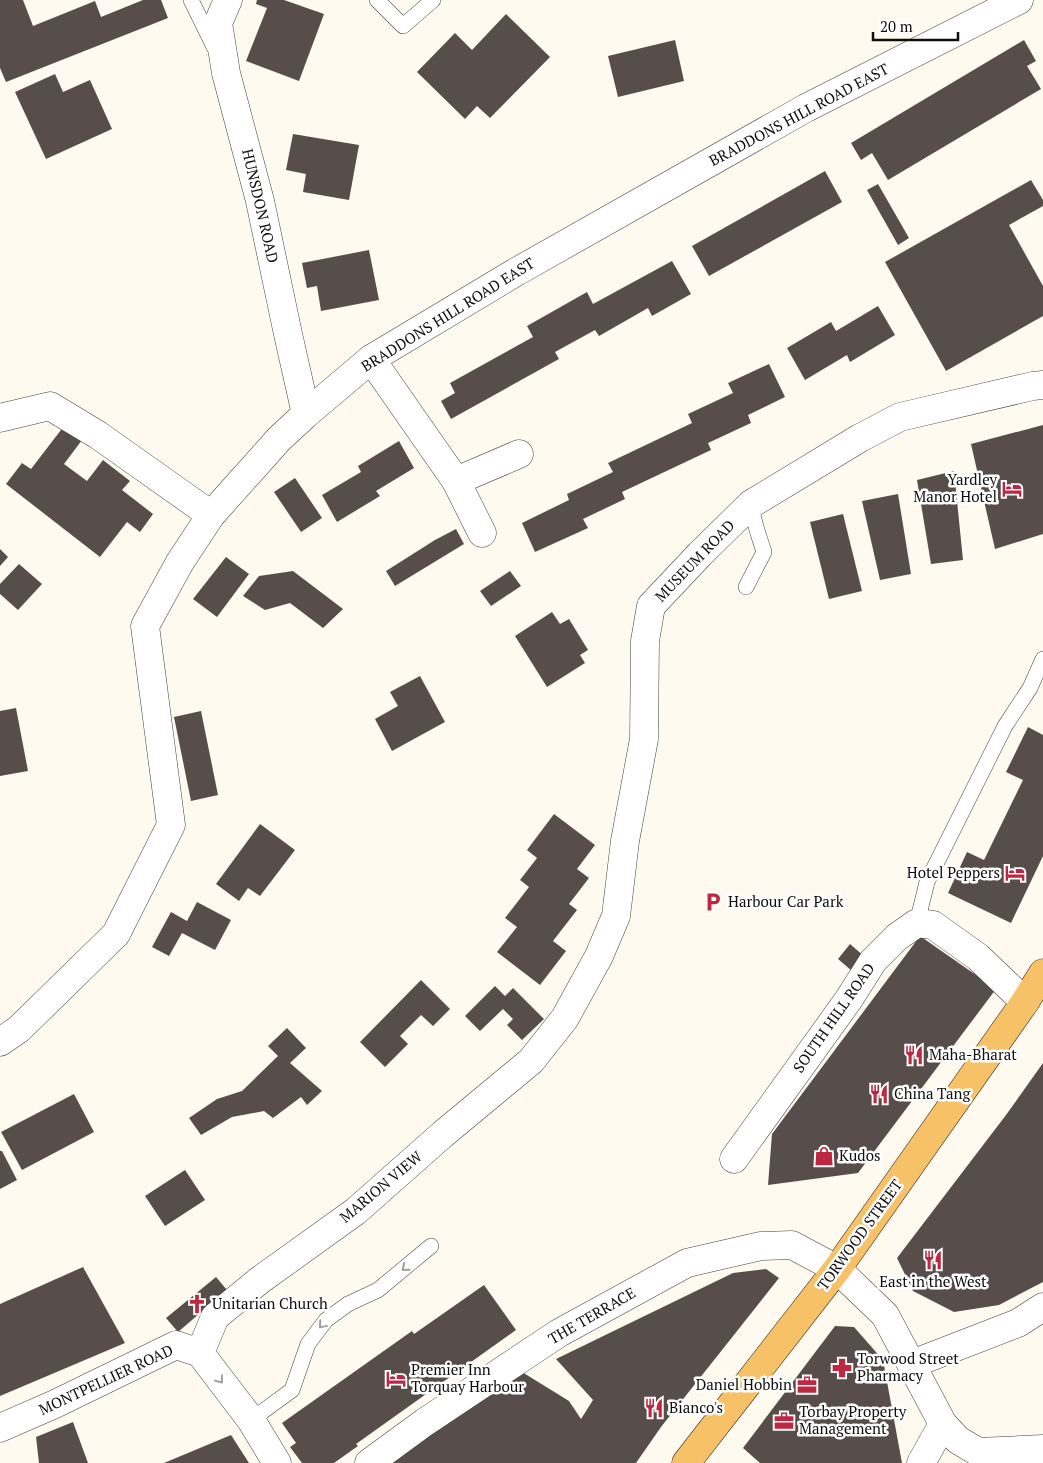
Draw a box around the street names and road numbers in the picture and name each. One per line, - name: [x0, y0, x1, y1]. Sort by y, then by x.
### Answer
- street label: BRADDONS HILL ROAD EAST: [705, 58, 892, 170]
- street label: HUNSDON ROAD: [238, 147, 284, 265]
- street label: BRADDONS HILL ROAD EAST: [357, 253, 538, 376]
- street label: MUSEUM ROAD: [650, 515, 739, 606]
- street label: SOUTH HILL ROAD: [788, 959, 879, 1076]
- street label: MARION VIEW: [335, 1145, 426, 1227]
- street label: TORWOOD STREET: [812, 1175, 906, 1294]
- street label: THE TERRACE: [544, 1282, 639, 1348]
- street label: MONTPELLIER ROAD: [35, 1339, 176, 1419]

